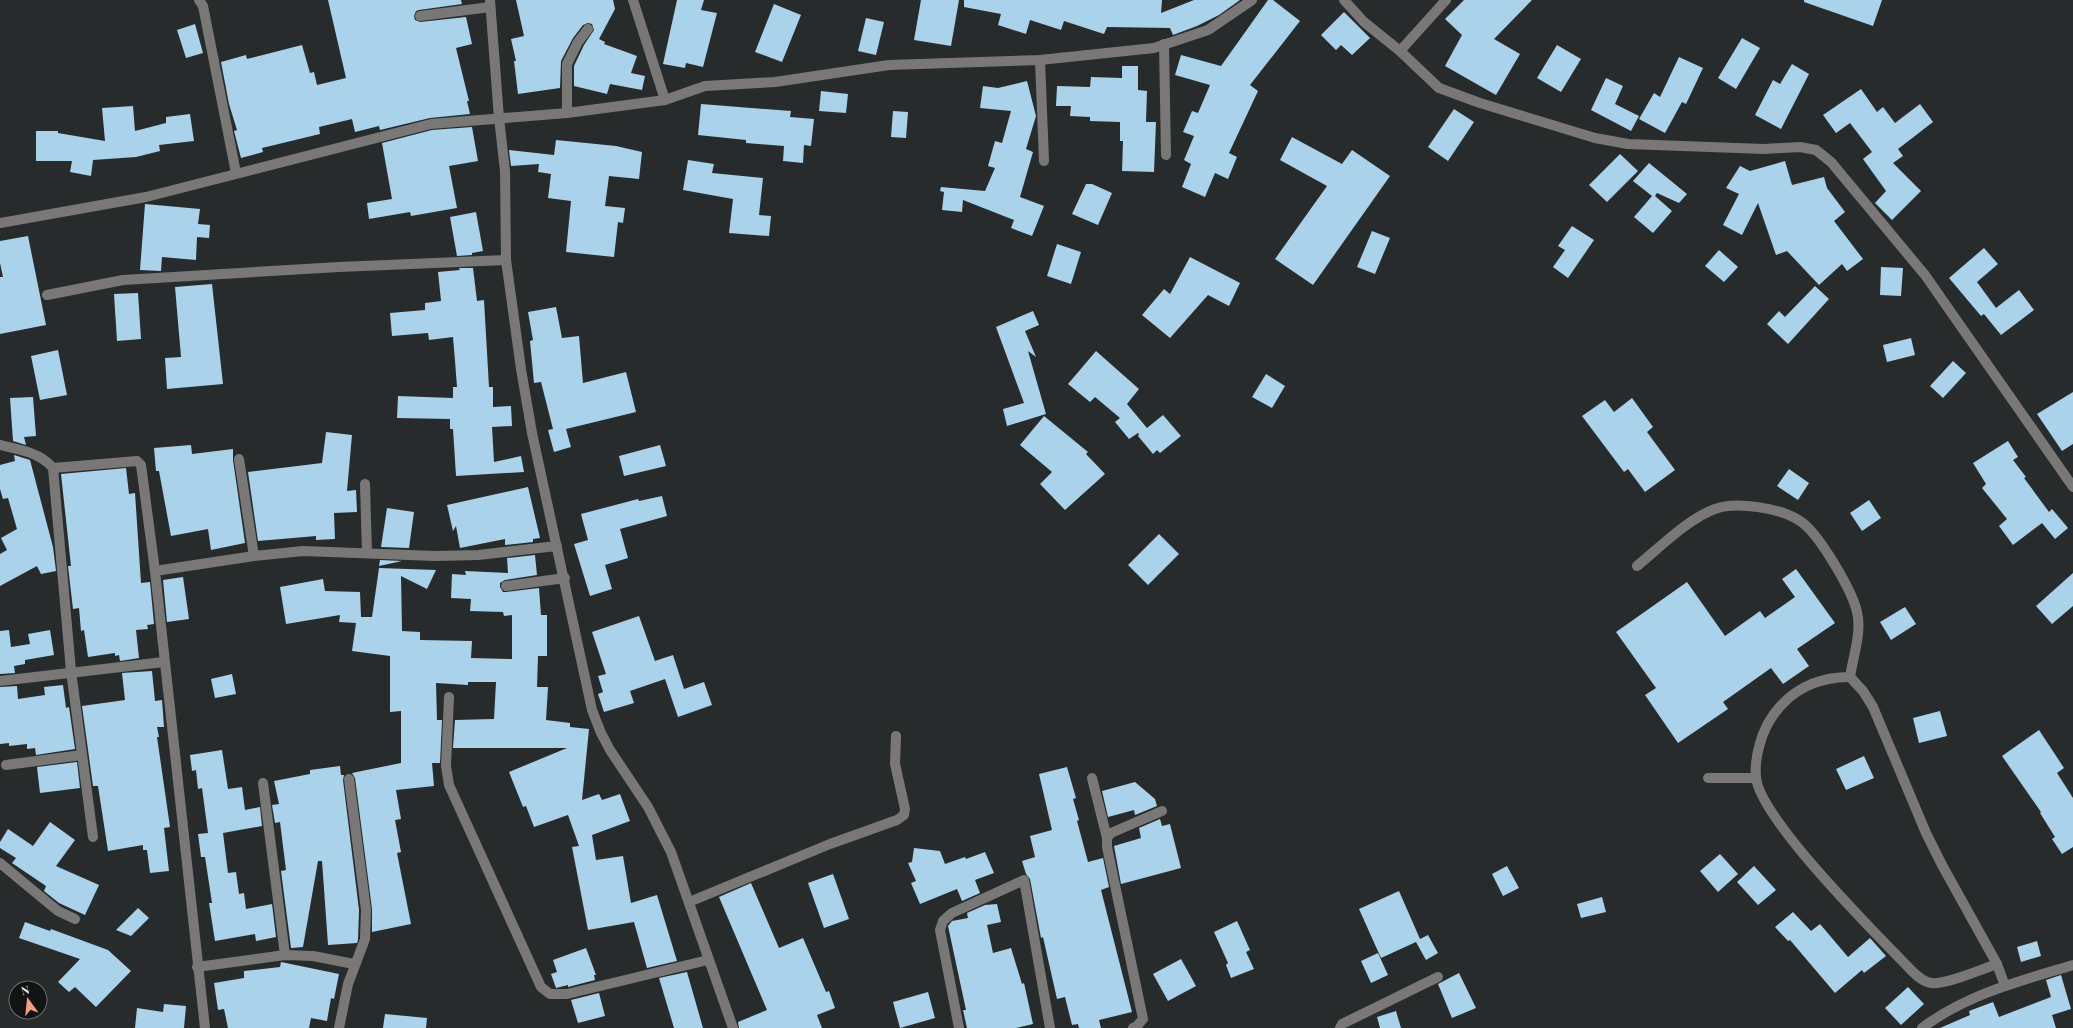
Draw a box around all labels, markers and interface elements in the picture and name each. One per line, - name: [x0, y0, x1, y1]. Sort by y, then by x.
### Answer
- north arrow: [8, 980, 48, 1020]
- text: N: [20, 982, 31, 998]

